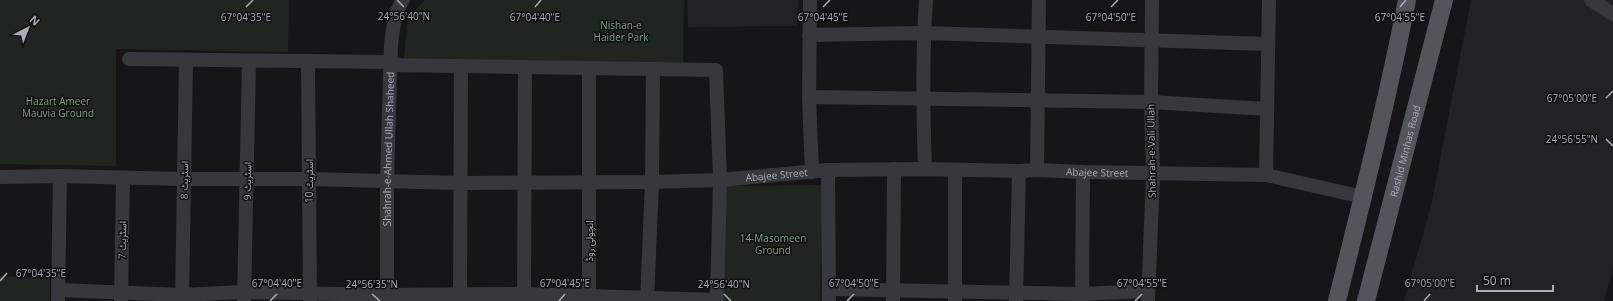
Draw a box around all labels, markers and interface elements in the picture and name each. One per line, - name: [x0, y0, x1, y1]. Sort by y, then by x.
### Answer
- north arrow: [8, 8, 48, 48]
- text: 24°56'40"N: [378, 9, 430, 23]
- text: 67°04'35"E: [221, 10, 271, 24]
- text: 67°04'40"E: [510, 10, 560, 24]
- text: 67°04'45"E: [798, 10, 848, 24]
- text: 67°04'50"E: [1086, 10, 1136, 24]
- text: 67°04'55"E: [1375, 10, 1425, 24]
- text: N: [27, 12, 43, 29]
- park label: Nishan-e Haider Park: [594, 18, 649, 44]
- street label: Shahrah-e-Ahmed Ullah Shaheed: [380, 72, 397, 226]
- text: 67°05'00"E: [1547, 91, 1597, 105]
- park label: Hazart Ameer Mauvia Ground: [22, 94, 94, 120]
- street label: Rashid Minhas Road: [1386, 103, 1424, 198]
- street label: Shahrah-e-Vali Ullah: [1143, 104, 1159, 198]
- text: 24°56'55"N: [1546, 132, 1598, 146]
- street label: اسٹریٹ 10: [302, 159, 316, 203]
- street label: اسٹریٹ 8: [177, 161, 191, 199]
- street label: اسٹریٹ 9: [240, 162, 254, 200]
- street label: Abajee Street: [1066, 164, 1129, 180]
- street label: Abajee Street: [745, 165, 809, 185]
- street label: اسٹریٹ 7: [115, 221, 129, 259]
- street label: انچولی روڈ: [582, 221, 597, 261]
- park label: 14-Masomeen Ground: [740, 231, 806, 257]
- text: 67°04'35"E: [16, 266, 66, 280]
- scale bar: [1477, 267, 1553, 293]
- text: 50 m: [1483, 272, 1511, 289]
- text: 67°04'40"E: [252, 276, 302, 290]
- text: 67°04'45"E: [540, 276, 590, 290]
- text: 67°04'50"E: [829, 276, 879, 290]
- text: 67°04'55"E: [1117, 276, 1167, 290]
- text: 67°05'00"E: [1405, 276, 1455, 290]
- text: 24°56'35"N: [346, 277, 398, 291]
- text: 24°56'40"N: [698, 277, 750, 291]

